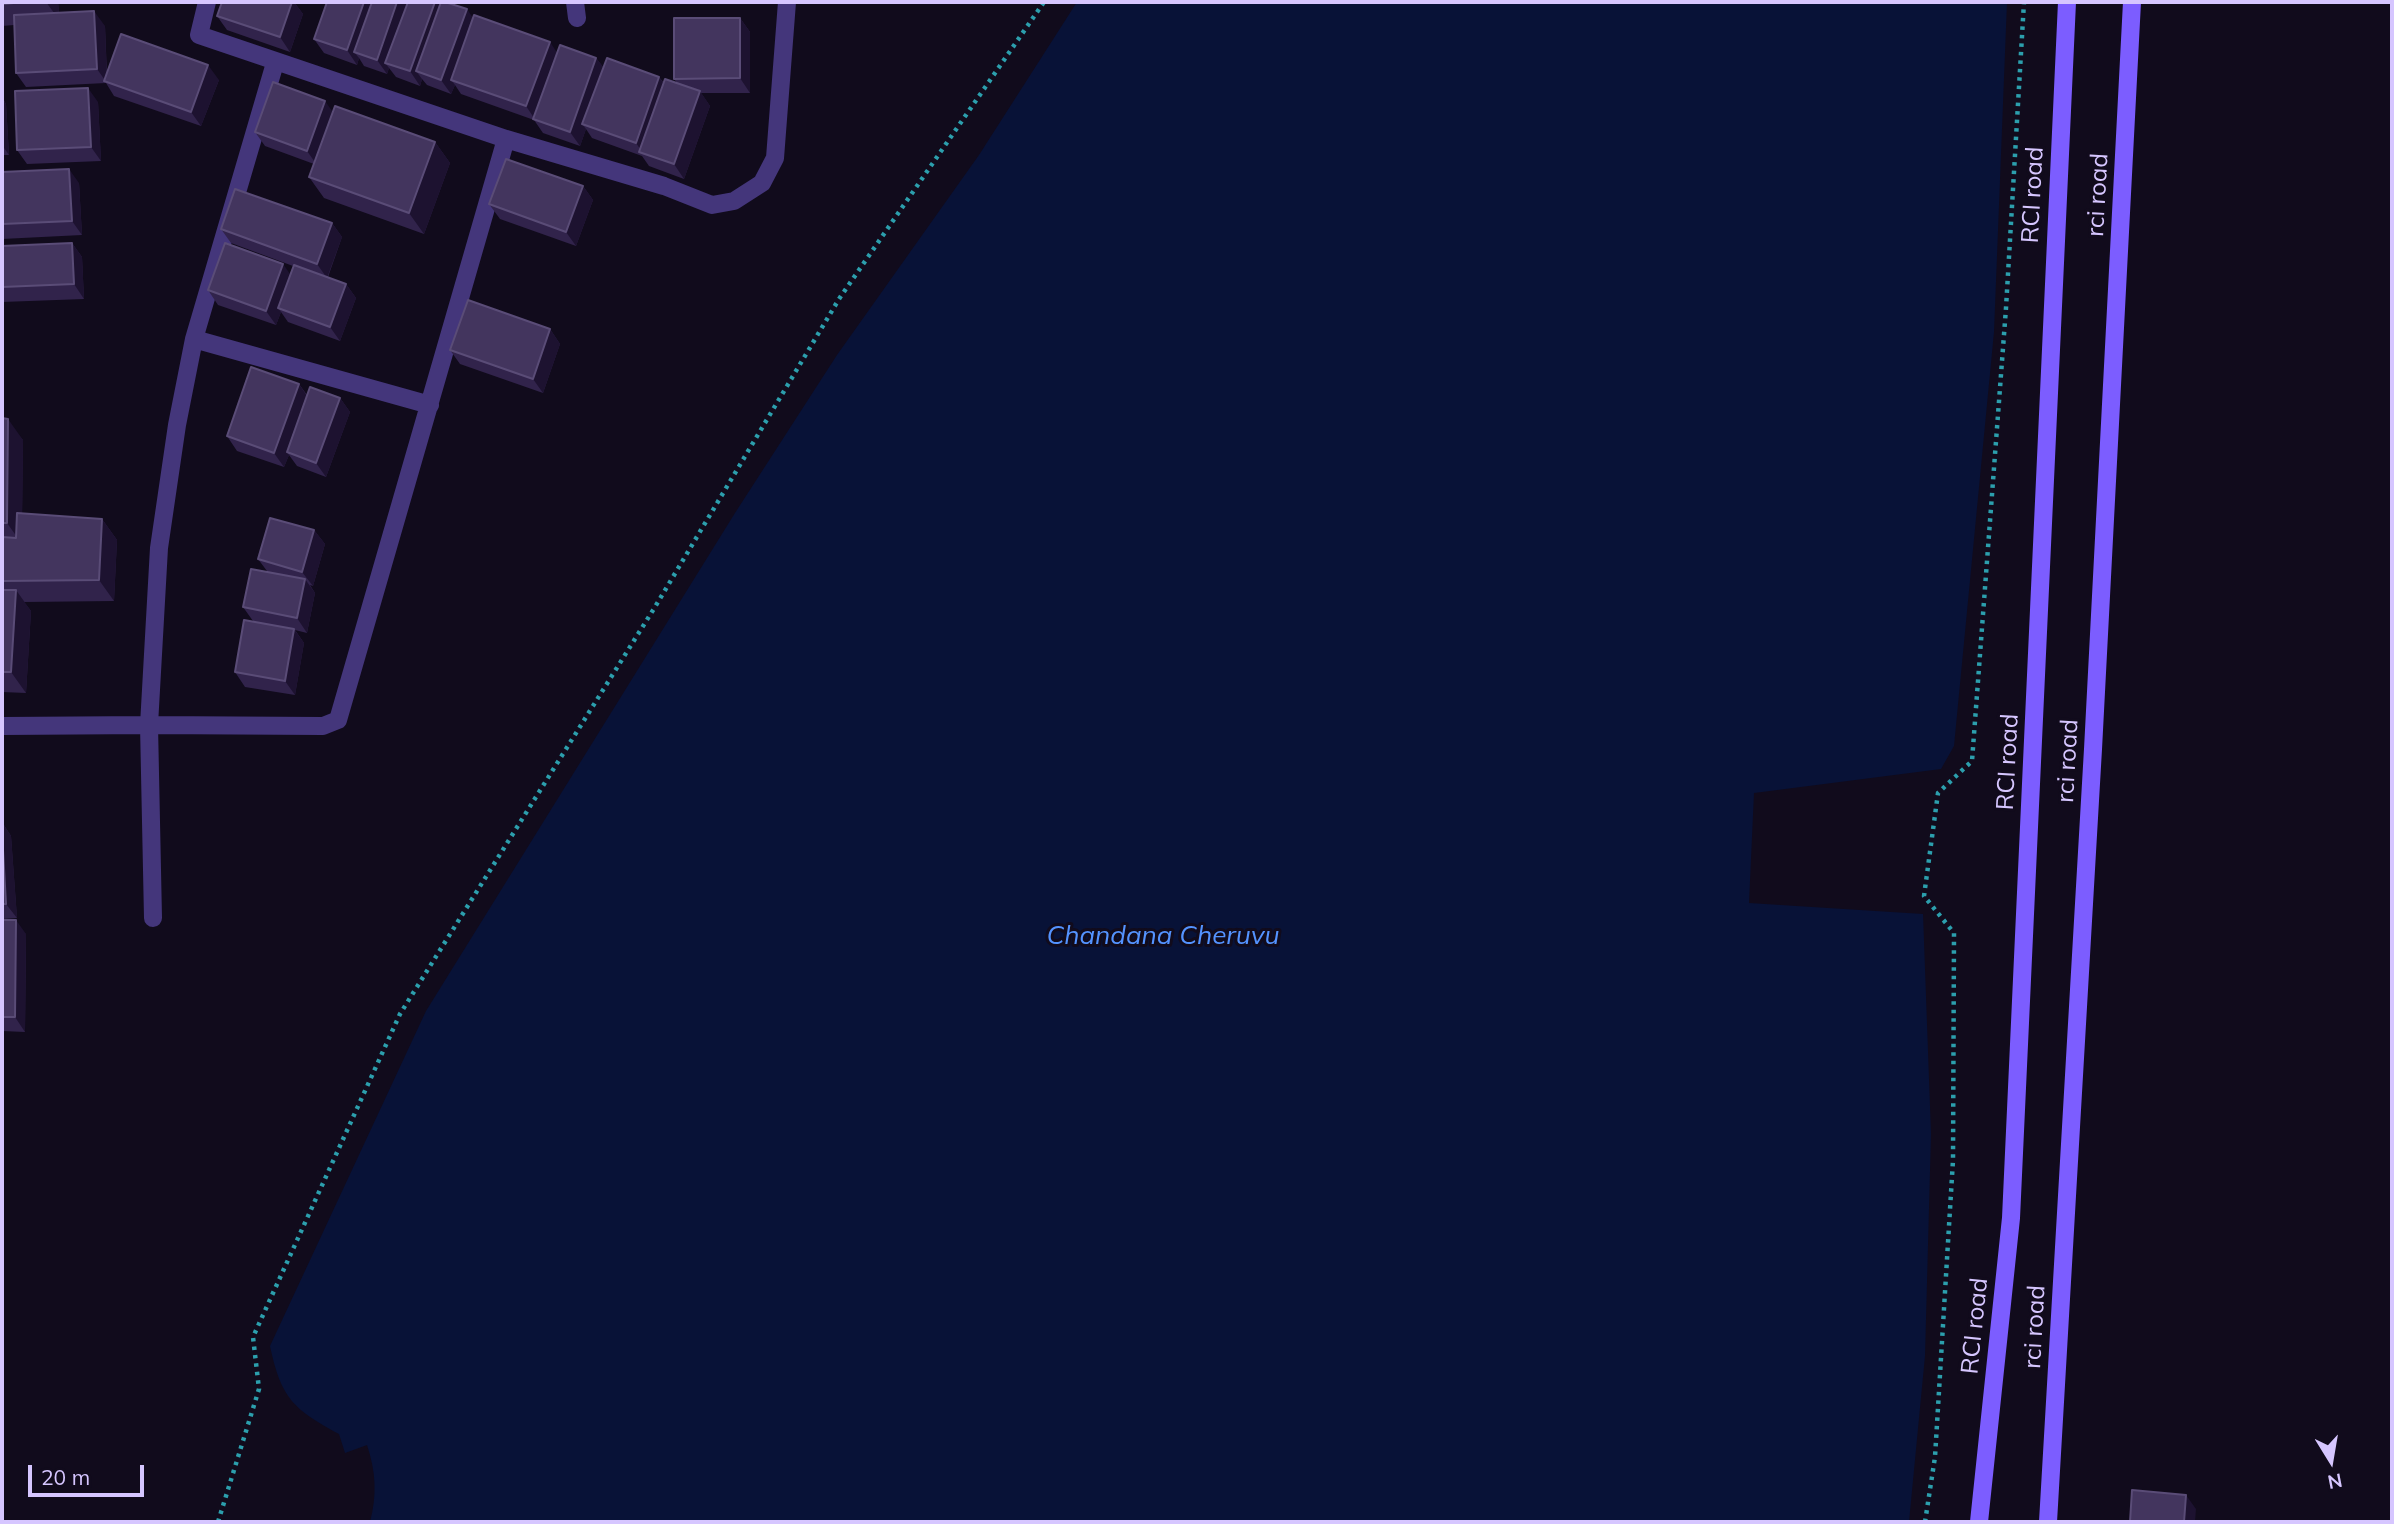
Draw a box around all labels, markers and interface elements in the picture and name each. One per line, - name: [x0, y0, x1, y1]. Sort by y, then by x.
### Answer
- street label: RCI road: [2016, 146, 2050, 244]
- street label: rci road: [2081, 153, 2115, 237]
- street label: RCI road: [1991, 713, 2025, 811]
- street label: rci road: [2051, 719, 2085, 803]
- water label: Chandana Cheruvu: [1046, 920, 1280, 952]
- street label: RCI road: [1956, 1277, 1994, 1375]
- street label: rci road: [2018, 1285, 2052, 1369]
- north arrow: [2296, 1426, 2366, 1496]
- scale bar: [32, 1450, 147, 1494]
- text: 20 m: [41, 1464, 90, 1490]
- text: N: [2326, 1468, 2344, 1495]

